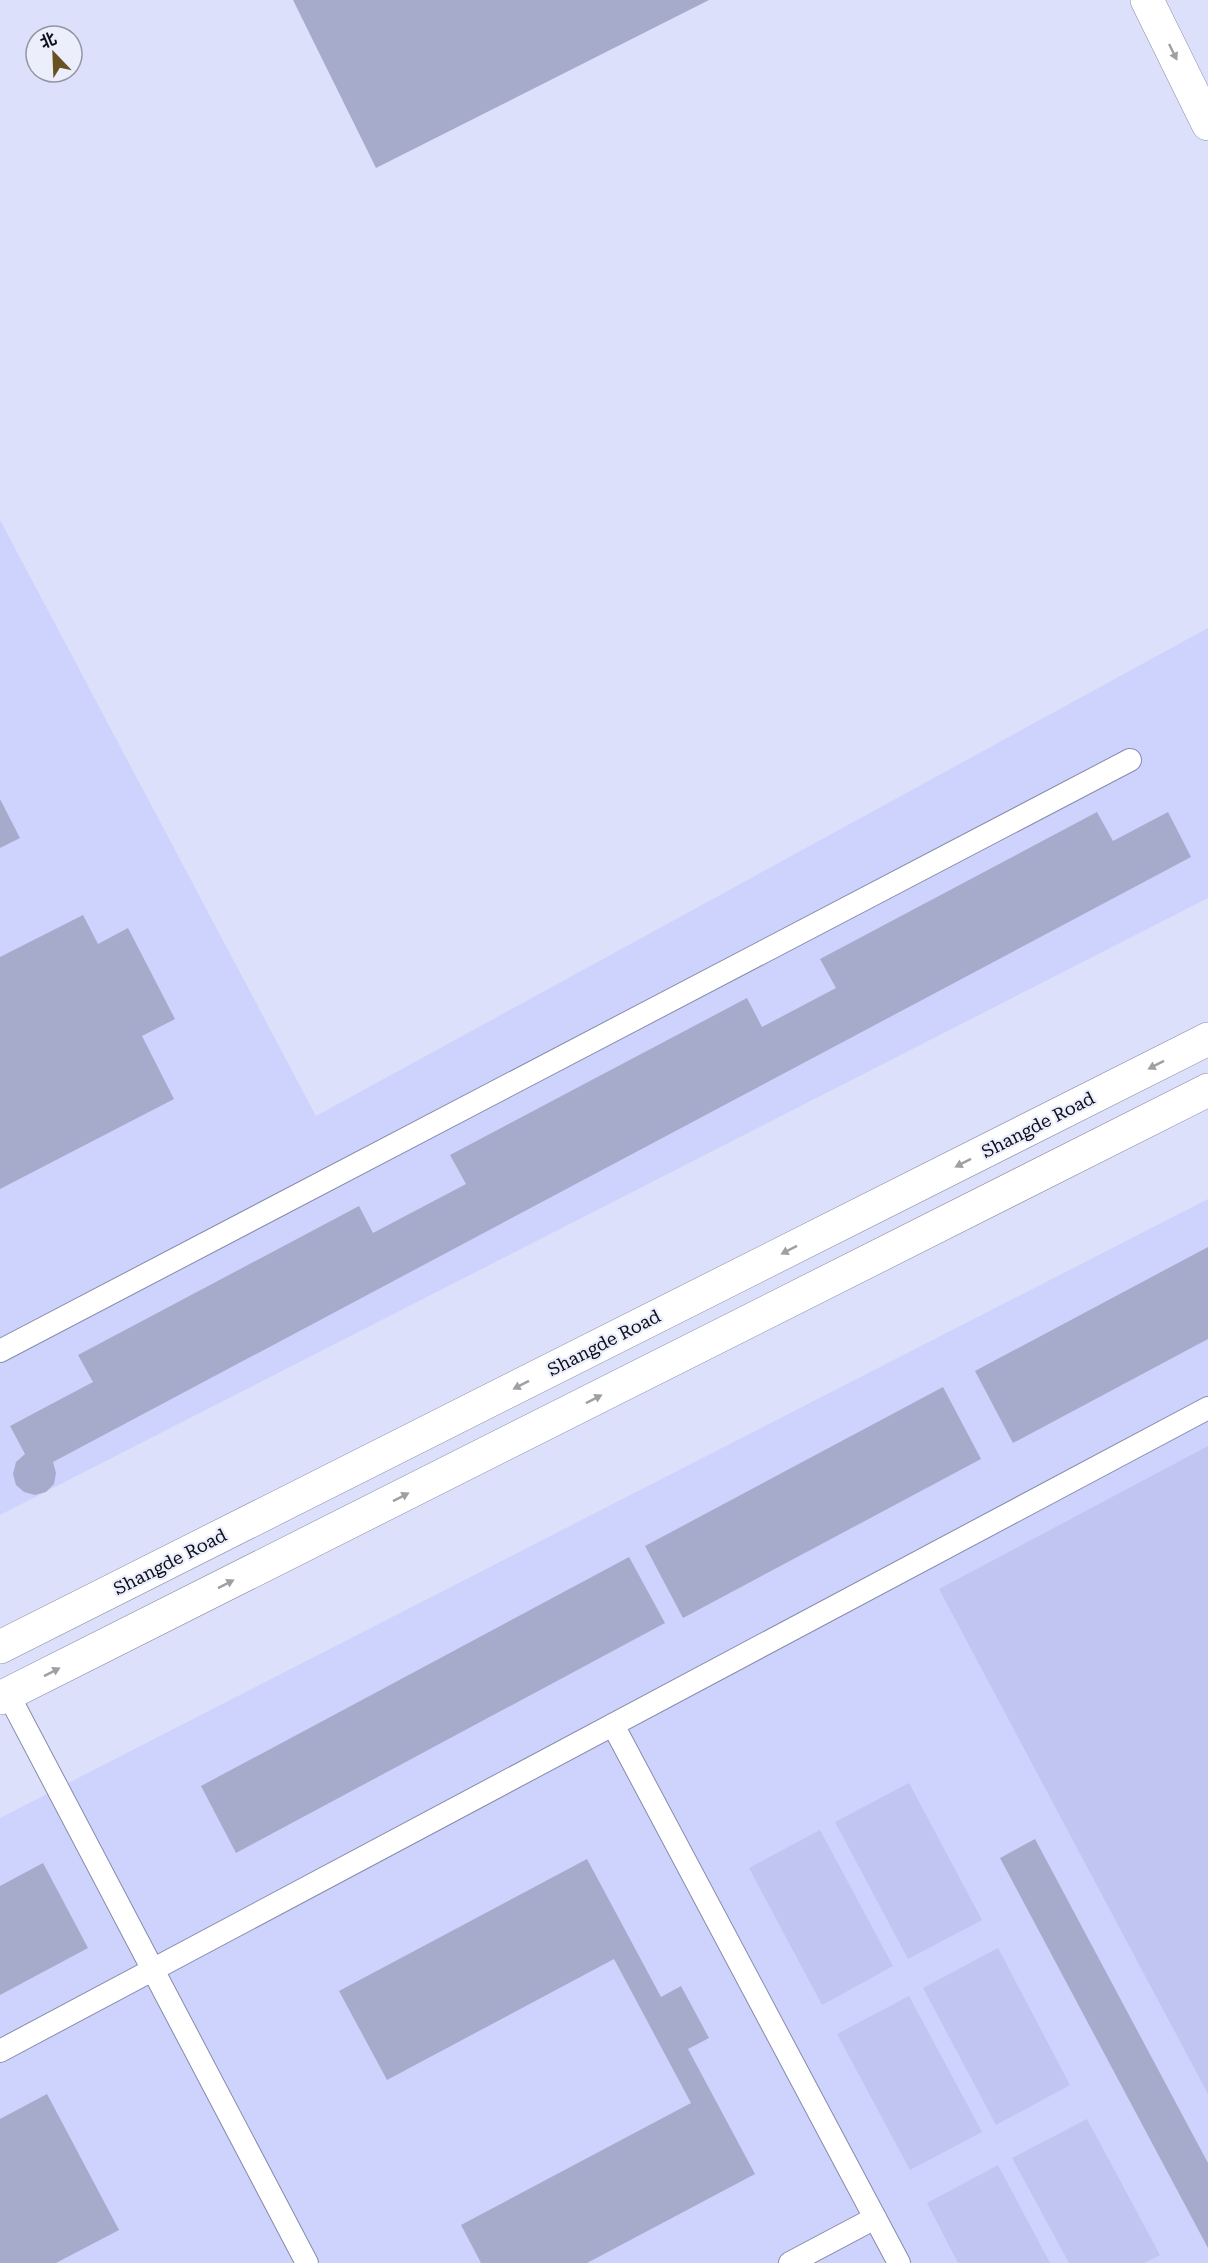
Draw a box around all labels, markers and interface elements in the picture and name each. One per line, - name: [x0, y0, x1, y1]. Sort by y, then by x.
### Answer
- north arrow: [24, 24, 84, 84]
- text: 北: [37, 29, 59, 53]
- one-way arrow: [1168, 44, 1177, 61]
- one-way arrow: [1147, 1061, 1164, 1070]
- street label: Shangde Road: [978, 1087, 1098, 1162]
- one-way arrow: [954, 1158, 971, 1167]
- one-way arrow: [780, 1246, 797, 1255]
- street label: Shangde Road: [544, 1305, 664, 1380]
- one-way arrow: [512, 1380, 529, 1390]
- one-way arrow: [585, 1395, 602, 1404]
- one-way arrow: [392, 1492, 409, 1501]
- street label: Shangde Road: [110, 1524, 230, 1599]
- one-way arrow: [218, 1579, 235, 1589]
- one-way arrow: [44, 1667, 61, 1677]

